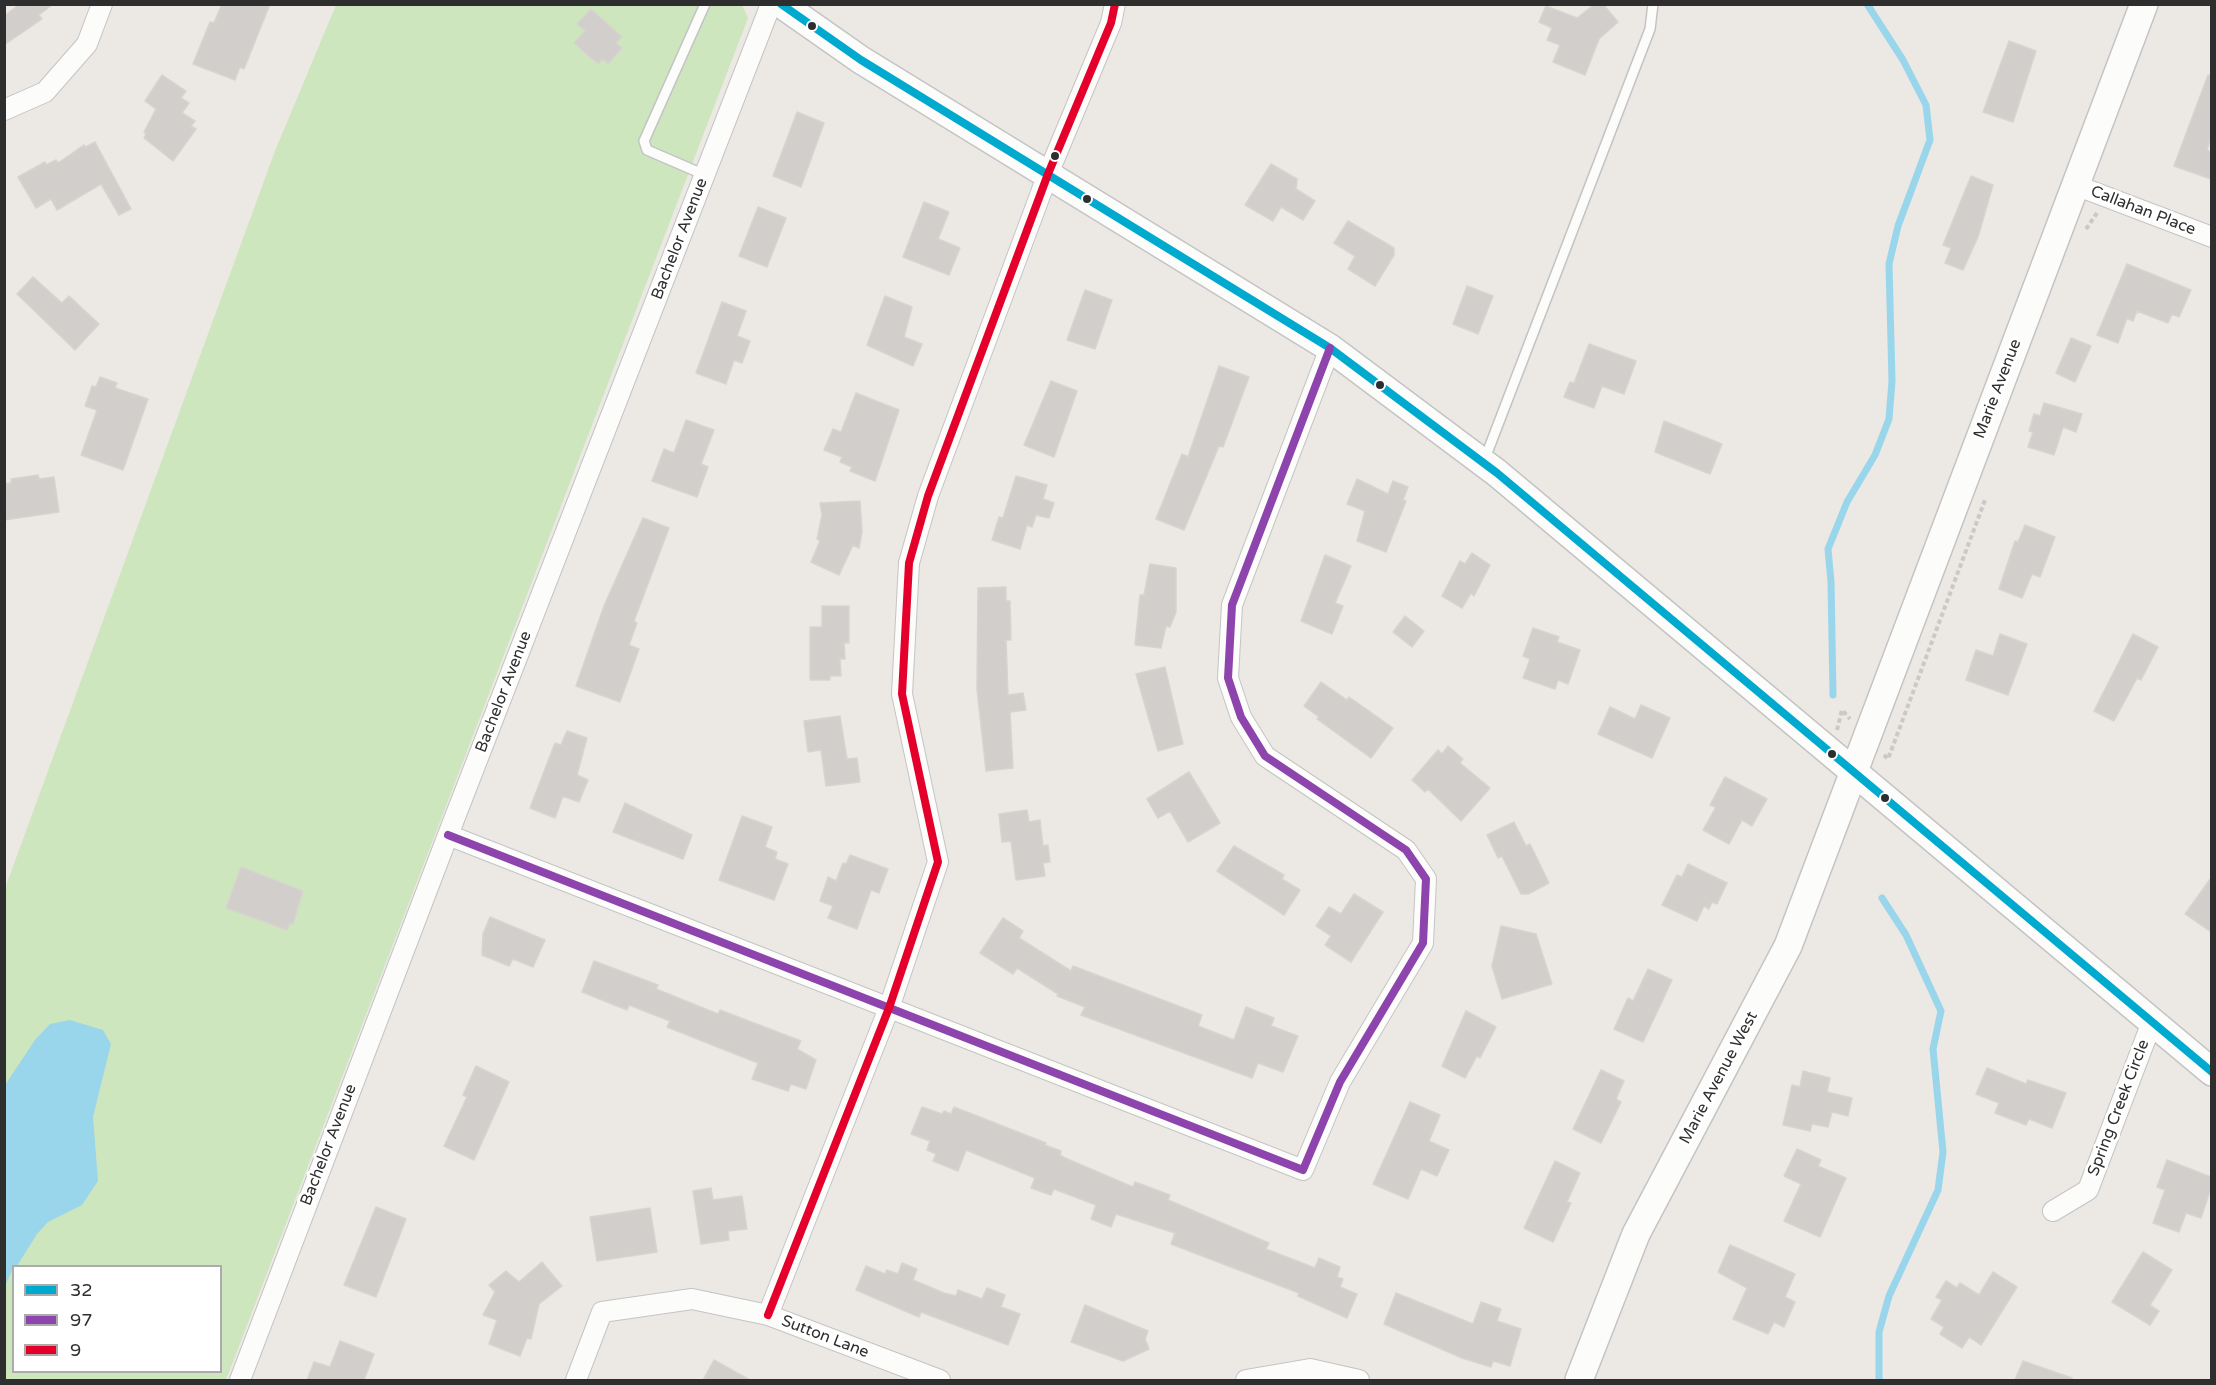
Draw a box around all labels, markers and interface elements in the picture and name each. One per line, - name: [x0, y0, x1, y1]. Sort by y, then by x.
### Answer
- unlabelled marker: [806, 20, 818, 32]
- unlabelled marker: [1049, 150, 1061, 162]
- street label: Bachelor Avenue: [648, 175, 712, 303]
- street label: Callahan Place: [2088, 182, 2198, 240]
- unlabelled marker: [1081, 193, 1093, 205]
- street label: Marie Avenue: [1970, 337, 2026, 441]
- unlabelled marker: [1374, 379, 1386, 391]
- street label: Bachelor Avenue: [472, 628, 536, 756]
- unlabelled marker: [1826, 748, 1838, 760]
- unlabelled marker: [1879, 792, 1891, 804]
- street label: Marie Avenue West: [1676, 1008, 1762, 1148]
- street label: Spring Creek Circle: [2084, 1037, 2154, 1179]
- street label: Bachelor Avenue: [297, 1081, 361, 1209]
- legend: [12, 1265, 222, 1373]
- text: 32: [70, 1279, 93, 1301]
- text: 97: [70, 1309, 93, 1331]
- street label: Sutton Lane: [779, 1312, 871, 1362]
- text: 9: [70, 1339, 81, 1361]

